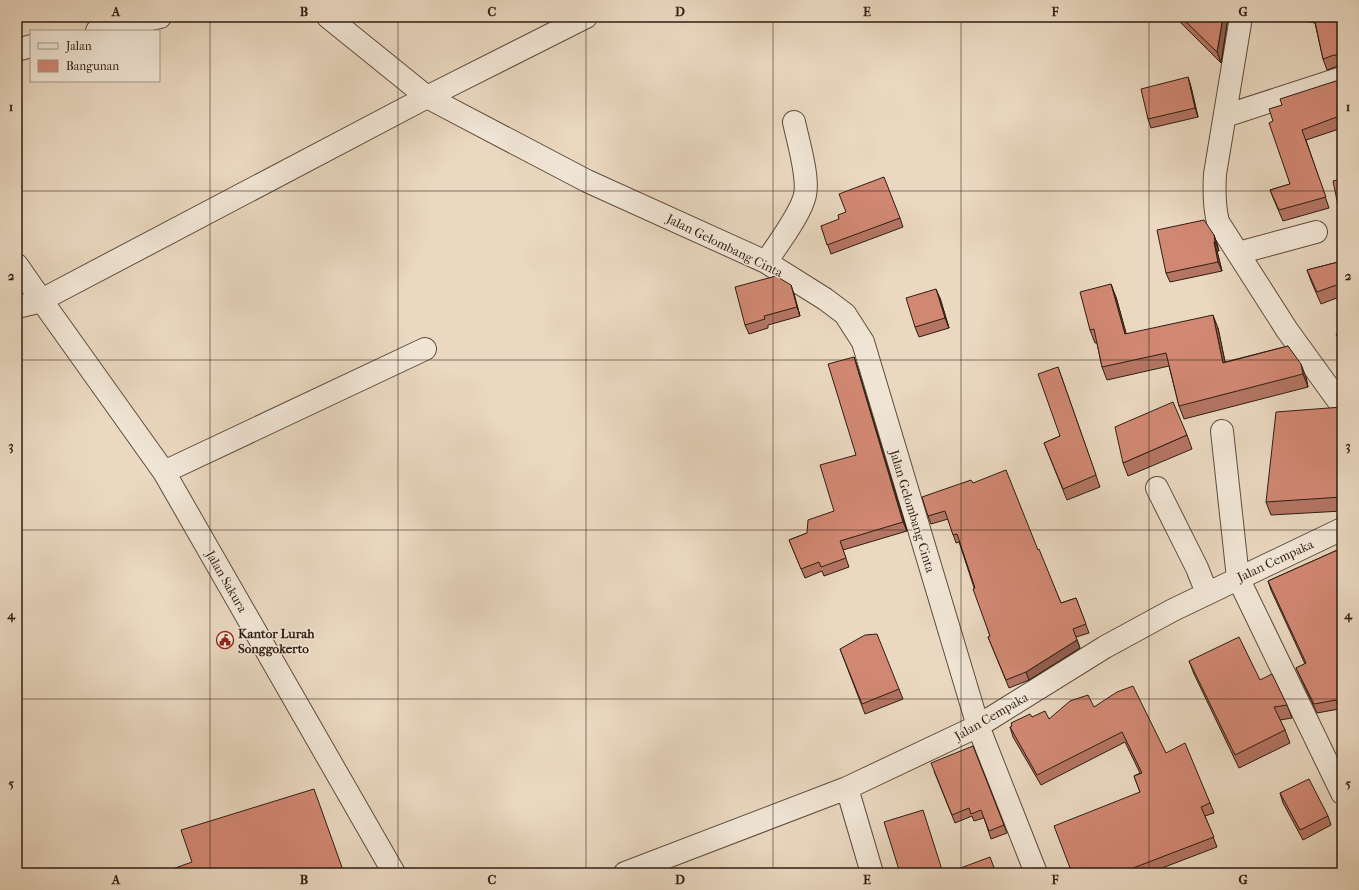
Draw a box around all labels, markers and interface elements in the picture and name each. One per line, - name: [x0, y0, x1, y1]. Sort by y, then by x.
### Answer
- text: A: [111, 4, 121, 19]
- text: B: [300, 4, 309, 19]
- text: C: [488, 4, 497, 19]
- text: D: [675, 4, 685, 19]
- text: E: [863, 4, 871, 19]
- text: F: [1051, 4, 1059, 19]
- text: G: [1238, 4, 1248, 19]
- legend: [30, 30, 160, 82]
- text: Jalan: [65, 39, 92, 53]
- text: Bangunan: [66, 59, 119, 73]
- text: 1: [9, 99, 14, 114]
- text: 1: [1346, 99, 1351, 114]
- street label: Jalan Gelombang Cinta: [663, 210, 786, 281]
- text: 2: [8, 268, 15, 283]
- text: 2: [1345, 268, 1352, 283]
- text: 3: [8, 438, 14, 454]
- text: 3: [1345, 438, 1351, 454]
- street label: Jalan Gelombang Cinta: [886, 447, 939, 575]
- street label: Jalan Cempaka: [1234, 536, 1317, 585]
- street label: Jalan Sakura: [202, 547, 251, 616]
- text: 4: [6, 607, 16, 623]
- text: 4: [1343, 607, 1353, 623]
- place label: Kantor Lurah Songgokerto: [238, 626, 315, 657]
- public building icon: Kantor Lurah Songgokerto: [215, 630, 235, 650]
- street label: Jalan Cempaka: [951, 689, 1031, 744]
- text: 5: [8, 776, 14, 791]
- text: 5: [1345, 776, 1351, 791]
- text: A: [111, 872, 121, 887]
- text: B: [300, 872, 309, 887]
- text: C: [488, 872, 497, 887]
- text: D: [675, 872, 685, 887]
- text: E: [863, 872, 871, 887]
- text: F: [1051, 872, 1059, 887]
- text: G: [1238, 872, 1248, 887]

